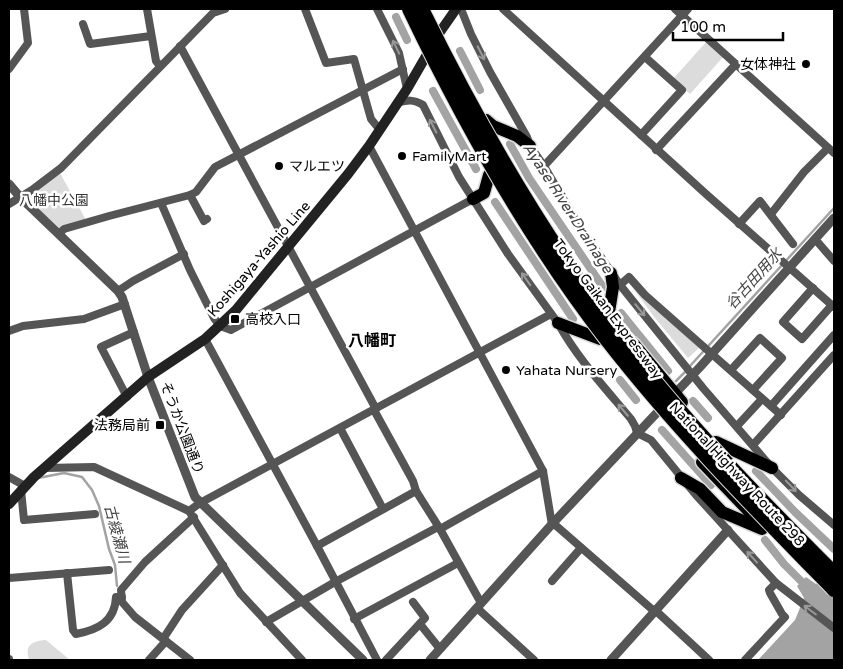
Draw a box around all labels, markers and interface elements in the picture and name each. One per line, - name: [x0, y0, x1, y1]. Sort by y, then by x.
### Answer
- scale bar: [673, 10, 783, 42]
- text: 100 m: [680, 18, 726, 36]
- one-way arrow: [391, 40, 401, 55]
- one-way arrow: [476, 46, 486, 61]
- place label: 女体神社: [740, 56, 796, 73]
- marker: 女体神社: [800, 58, 812, 70]
- one-way arrow: [428, 118, 438, 133]
- water label: Ayase River Drainage: [519, 140, 618, 278]
- place label: FamilyMart: [412, 148, 487, 165]
- marker: FamilyMart: [396, 150, 408, 162]
- place label: マルエツ: [289, 158, 345, 175]
- marker: マルエツ: [273, 160, 285, 172]
- park label: 八幡中公園: [19, 192, 89, 209]
- street label: Koshigaya-Yashio Line: [204, 198, 314, 320]
- street label: Tokyo Gaikan Expressway: [550, 236, 666, 383]
- water label: 谷古田用水: [722, 244, 787, 313]
- one-way arrow: [521, 273, 531, 287]
- one-way arrow: [634, 303, 645, 316]
- place label: 高校入口: [245, 311, 301, 328]
- marker: 高校入口: [229, 313, 241, 325]
- district label: 八幡町: [348, 331, 396, 351]
- place label: Yahata Nursery: [516, 362, 618, 379]
- marker: Yahata Nursery: [500, 364, 512, 376]
- street label: そうか公園通り: [157, 379, 207, 477]
- street label: National Highway Route 298: [666, 398, 809, 550]
- one-way arrow: [617, 404, 628, 417]
- place label: 法務局前: [94, 417, 150, 434]
- marker: 法務局前: [154, 419, 166, 431]
- one-way arrow: [785, 480, 797, 493]
- water label: 古綾瀬川: [101, 503, 134, 567]
- one-way arrow: [746, 550, 758, 563]
- one-way arrow: [803, 605, 817, 615]

